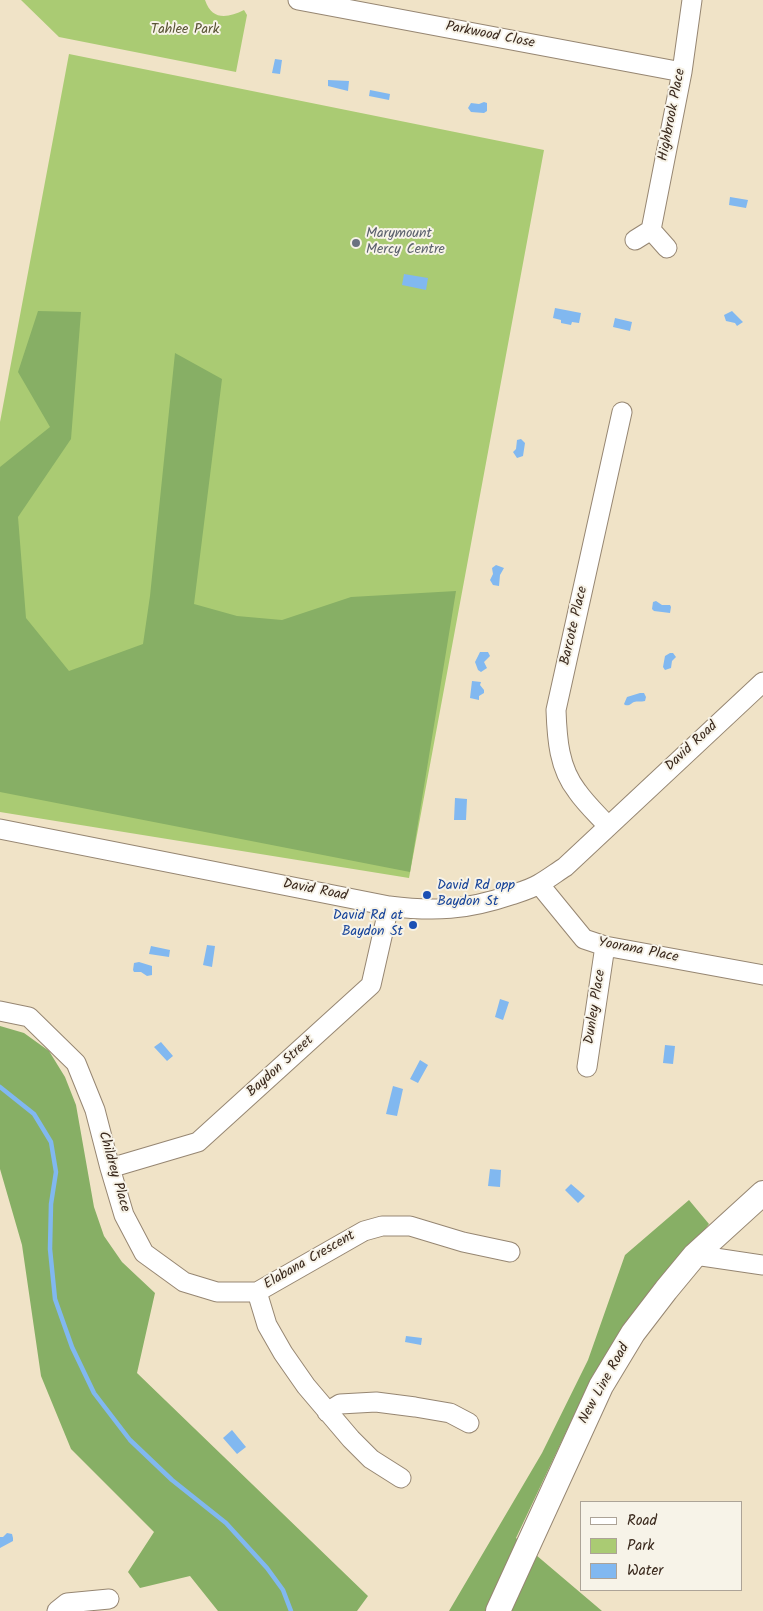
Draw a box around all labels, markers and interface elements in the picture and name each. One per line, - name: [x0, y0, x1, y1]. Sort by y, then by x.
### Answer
- street label: Parkwood Close: [444, 19, 536, 53]
- park label: Tahlee Park: [151, 23, 219, 39]
- street label: Highbrook Place: [656, 67, 690, 163]
- place label: Marymount Mercy Centre: [366, 227, 445, 260]
- marker: Marymount Mercy Centre: [350, 237, 362, 249]
- street label: Barcote Place: [558, 585, 592, 667]
- street label: David Road: [662, 719, 722, 775]
- street label: David Road: [281, 877, 349, 905]
- place label: David Rd opp Baydon St: [437, 879, 515, 912]
- marker: David Rd opp Baydon St: [421, 889, 433, 901]
- place label: David Rd at Baydon St: [333, 909, 403, 942]
- marker: David Rd at Baydon St: [407, 919, 419, 931]
- street label: Yoorana Place: [596, 935, 680, 967]
- street label: Dunley Place: [582, 969, 610, 1045]
- street label: Baydon Street: [244, 1033, 318, 1101]
- street label: Childrey Place: [94, 1130, 132, 1214]
- street label: Elabana Crescent: [261, 1228, 359, 1294]
- street label: New Line Road: [576, 1341, 634, 1427]
- legend: [580, 1501, 743, 1591]
- text: Road: [627, 1509, 657, 1533]
- text: Park: [627, 1534, 654, 1558]
- text: Water: [627, 1559, 663, 1583]

